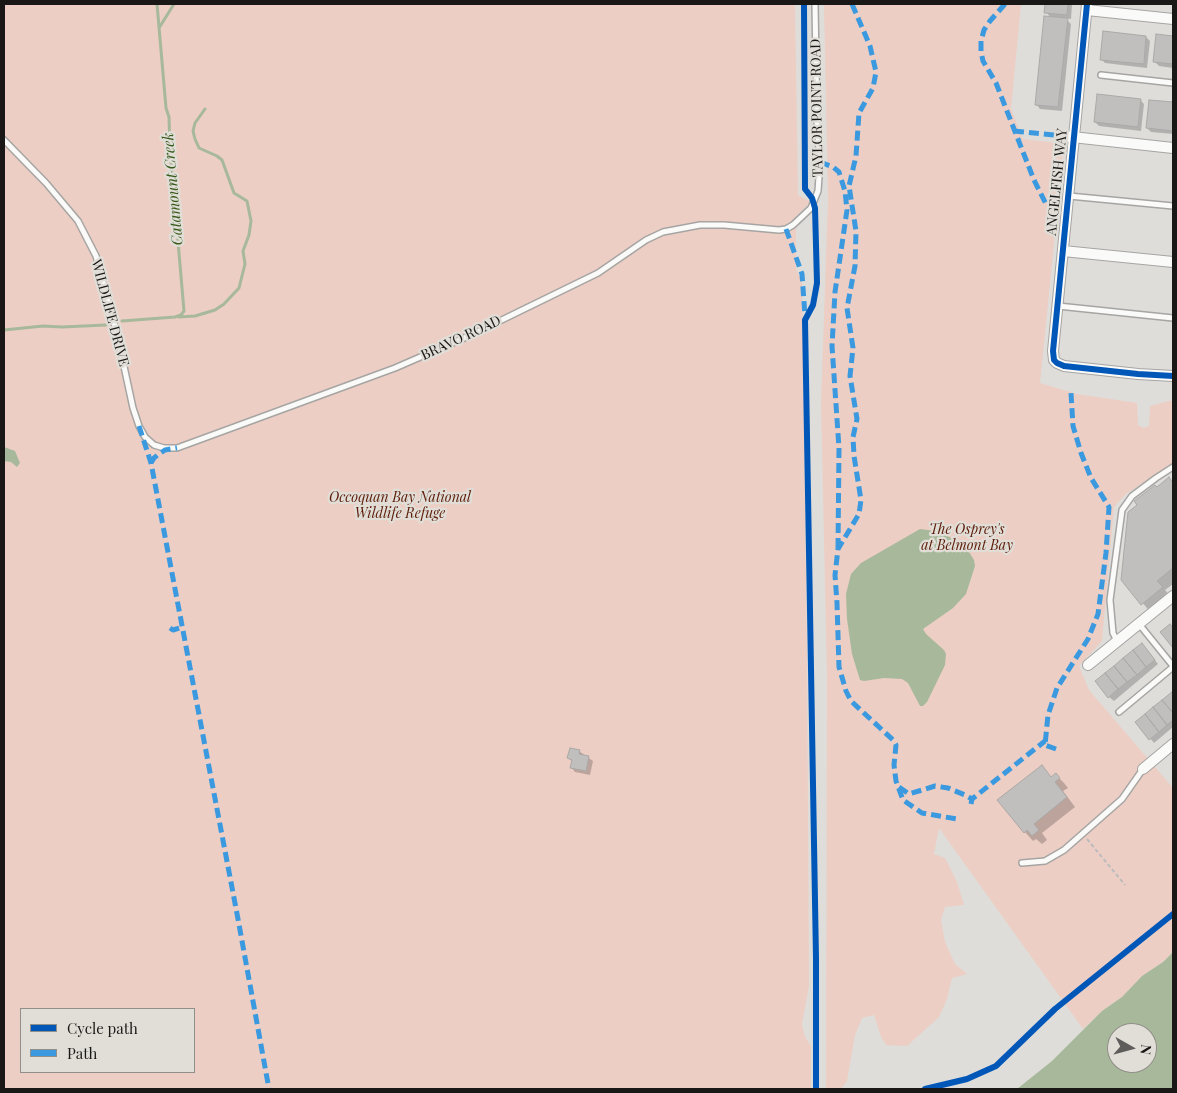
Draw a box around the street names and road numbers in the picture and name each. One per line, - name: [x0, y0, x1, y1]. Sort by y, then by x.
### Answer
- street label: TAYLOR POINT ROAD: [807, 39, 827, 177]
- street label: ANGELFISH WAY: [1043, 128, 1071, 236]
- street label: WILDLIFE DRIVE: [88, 258, 132, 368]
- street label: BRAVO ROAD: [418, 312, 504, 364]

